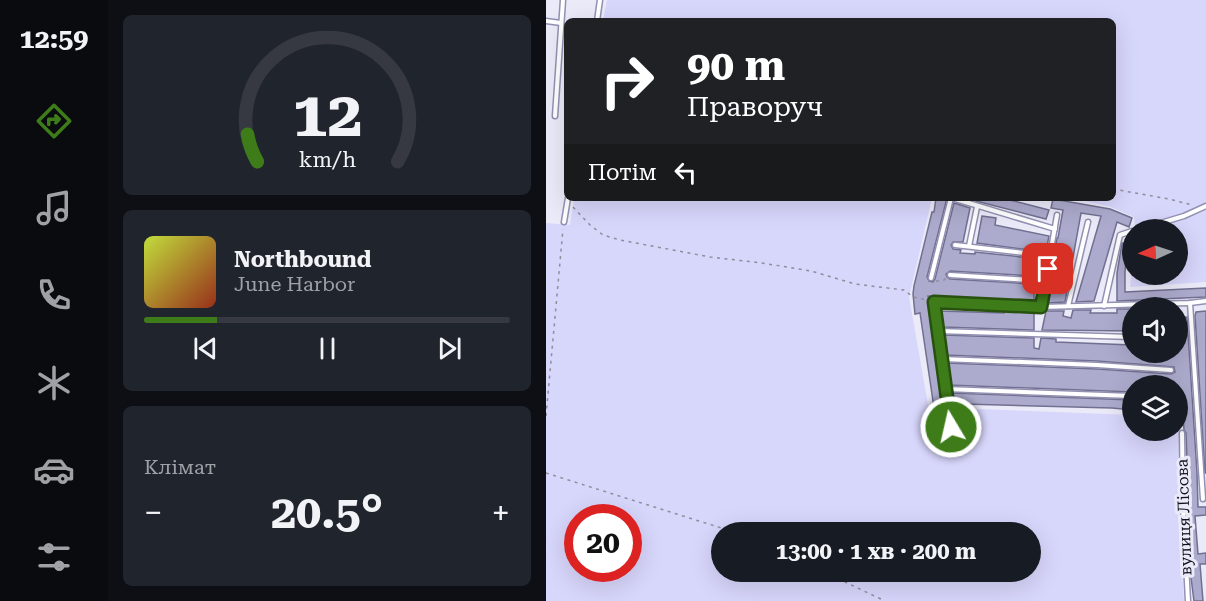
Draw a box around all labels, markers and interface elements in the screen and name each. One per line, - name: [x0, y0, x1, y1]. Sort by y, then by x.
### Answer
- text: 12:59: [20, 23, 88, 55]
- text: 90 m: [687, 41, 785, 90]
- icon: right: [588, 42, 666, 120]
- text: 12: [292, 78, 362, 151]
- text: Праворуч: [687, 91, 823, 123]
- icon: directions: [33, 100, 75, 142]
- text: km/h: [298, 148, 356, 173]
- icon: left: [669, 156, 702, 189]
- text: Потім: [588, 160, 657, 185]
- icon: music: [33, 187, 75, 229]
- north arrow: [1122, 219, 1188, 285]
- map controls: [1122, 219, 1188, 441]
- pin: [1022, 243, 1073, 294]
- text: Northbound: [234, 247, 372, 272]
- icon: arrive: [1031, 252, 1064, 285]
- text: June Harbor: [234, 272, 355, 296]
- icon: phone: [33, 274, 75, 316]
- button: sound: [1122, 297, 1188, 363]
- icon: previous: [189, 332, 222, 365]
- icon: pause: [311, 332, 344, 365]
- icon: next: [433, 332, 466, 365]
- icon: climate: [33, 362, 75, 404]
- button: layers: [1122, 375, 1188, 441]
- position arrow: [919, 395, 983, 459]
- icon: car: [33, 449, 75, 491]
- text: Клімат: [144, 455, 216, 479]
- street label: вулиця Лісова: [1172, 458, 1196, 576]
- text: 20.5°: [271, 486, 383, 539]
- text: −: [144, 493, 162, 532]
- text: +: [492, 493, 510, 532]
- speed limit sign: 20: [564, 504, 642, 582]
- icon: filters: [33, 536, 75, 578]
- text: 13:00 · 1 хв · 200 m: [776, 539, 976, 564]

